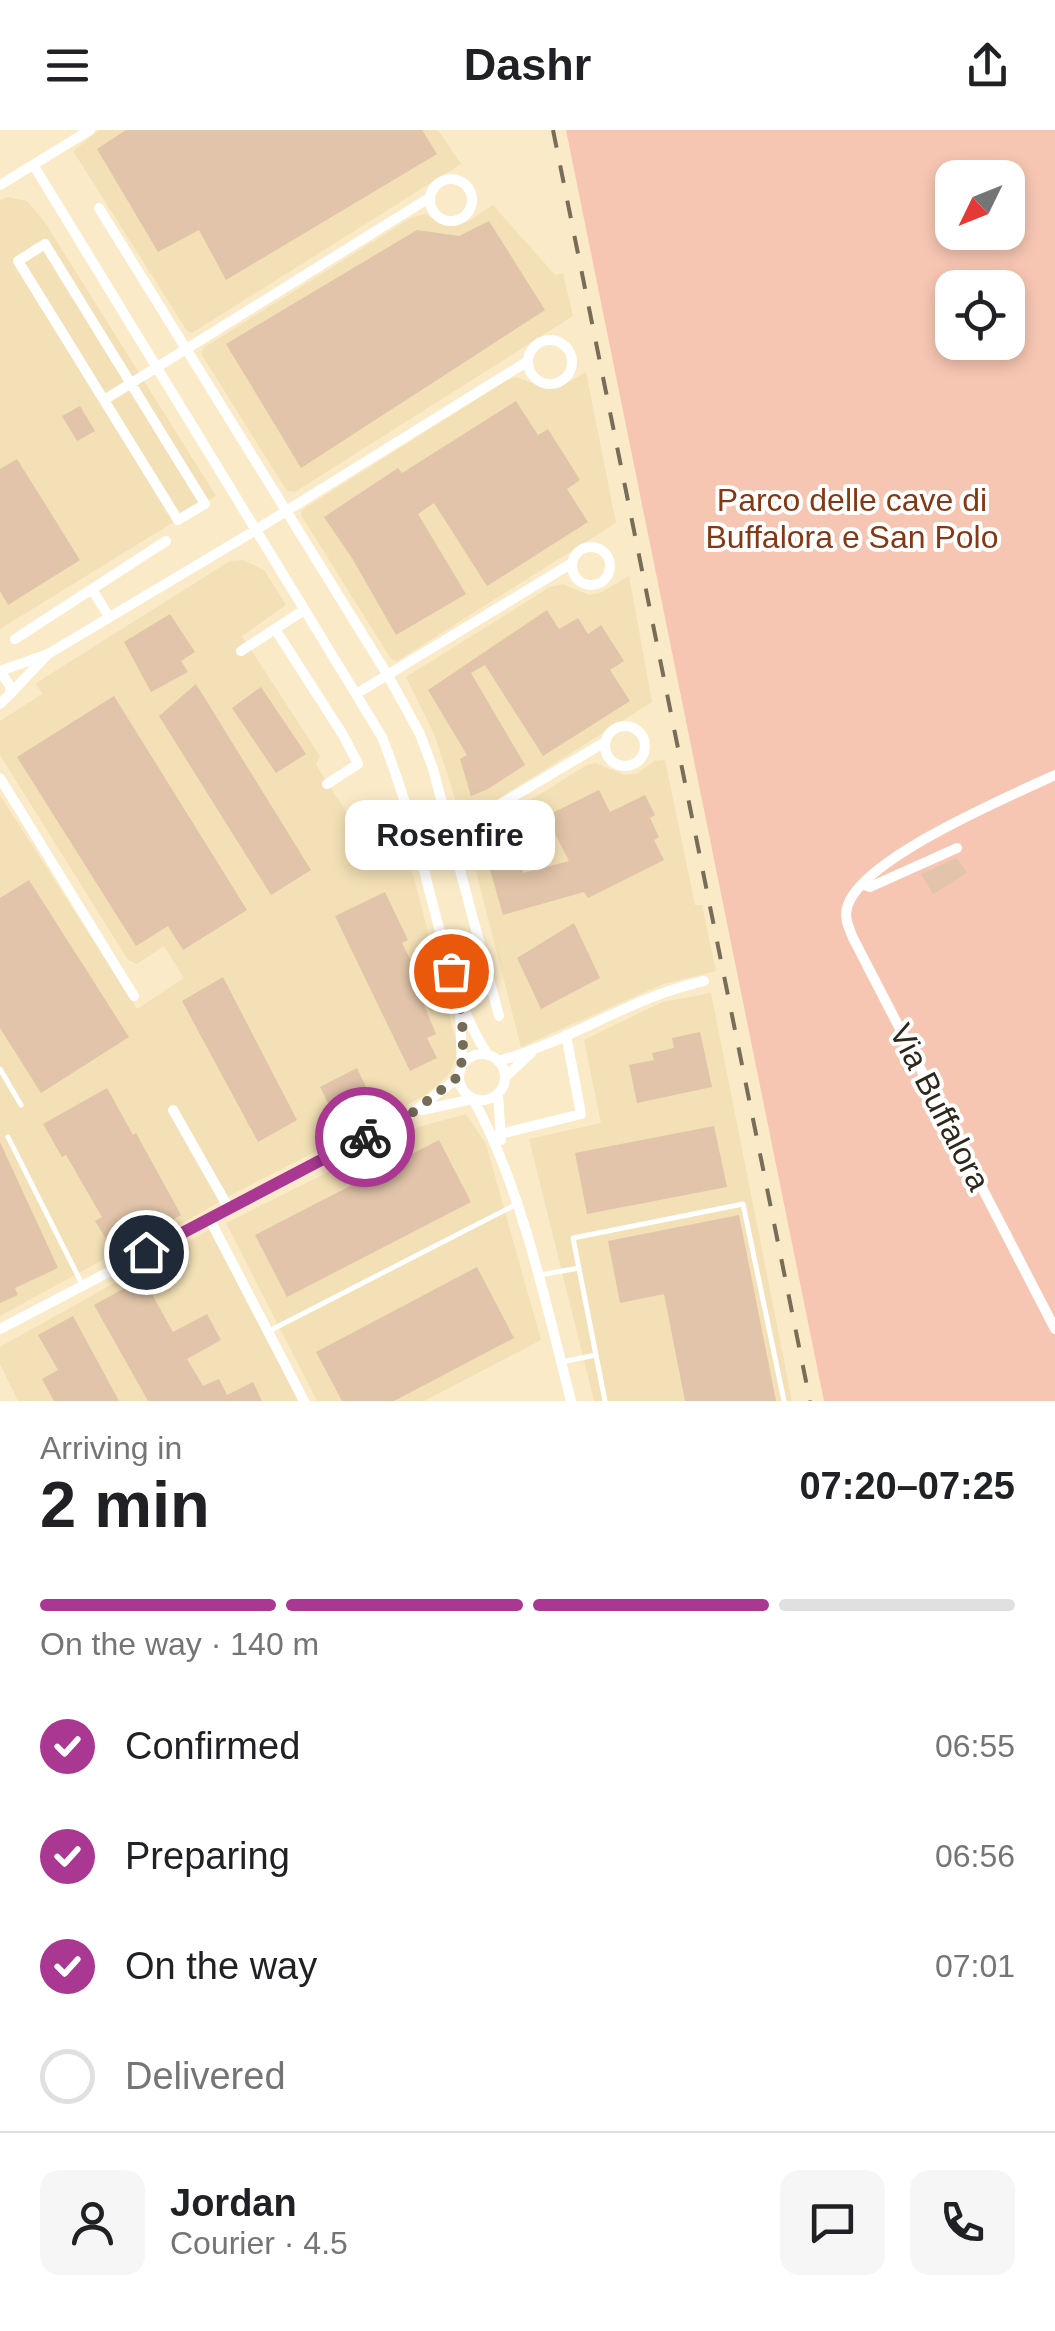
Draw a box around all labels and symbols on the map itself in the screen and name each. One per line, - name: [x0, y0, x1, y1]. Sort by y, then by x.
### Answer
- north arrow: [935, 160, 1025, 250]
- park label: Parco delle cave di Buffalora e San Polo: [706, 482, 998, 555]
- callout: Rosenfire: [346, 801, 556, 871]
- pin: [409, 929, 494, 1014]
- street label: Via Buffalora: [883, 1018, 997, 1196]
- courier: [315, 1087, 415, 1187]
- pin: [104, 1210, 189, 1295]

